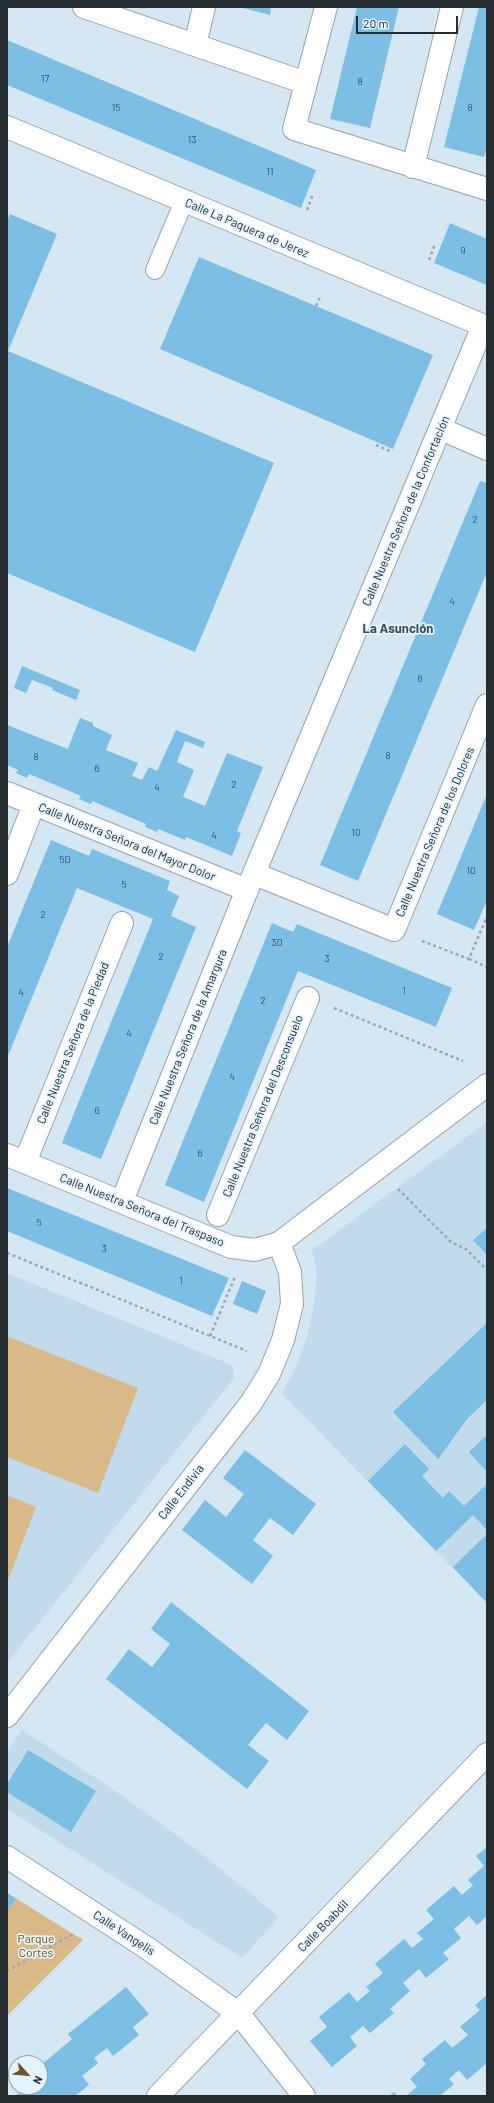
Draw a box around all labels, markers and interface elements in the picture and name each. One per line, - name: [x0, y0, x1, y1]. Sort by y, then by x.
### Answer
- scale bar: [358, 8, 460, 34]
- text: 20 m: [363, 16, 389, 30]
- house number: 17: [41, 73, 49, 85]
- house number: 8: [357, 76, 363, 88]
- house number: 15: [112, 102, 120, 114]
- house number: 8: [467, 102, 473, 114]
- house number: 13: [188, 134, 196, 146]
- house number: 11: [266, 166, 274, 178]
- street label: Calle La Paquera de Jerez: [183, 195, 311, 261]
- house number: 9: [460, 245, 466, 257]
- street label: Calle Nuestra Señora de la Confortación: [359, 414, 453, 608]
- house number: 2: [472, 514, 478, 526]
- house number: 4: [449, 596, 455, 608]
- district label: La Asunción: [363, 621, 433, 637]
- house number: 6: [417, 673, 423, 685]
- street label: Calle Nuestra Señora de los Dolores: [393, 745, 477, 919]
- house number: 8: [385, 750, 391, 762]
- house number: 8: [33, 751, 39, 763]
- house number: 6: [94, 763, 100, 775]
- house number: 2: [231, 779, 237, 791]
- house number: 4: [154, 782, 160, 794]
- street label: Calle Nuestra Señora del Mayor Dolor: [36, 800, 218, 884]
- house number: 10: [351, 827, 361, 839]
- house number: 4: [211, 830, 217, 842]
- house number: 5D: [59, 854, 71, 866]
- house number: 10: [466, 865, 476, 877]
- house number: 5: [121, 879, 127, 891]
- house number: 2: [40, 909, 46, 921]
- house number: 3D: [271, 937, 283, 949]
- street label: Calle Nuestra Señora de la Amargura: [146, 947, 230, 1127]
- house number: 2: [158, 951, 164, 963]
- house number: 3: [324, 953, 330, 965]
- street label: Calle Nuestra Señora de la Piedad: [34, 960, 112, 1126]
- house number: 1: [402, 985, 406, 997]
- house number: 4: [18, 987, 24, 999]
- house number: 2: [260, 995, 266, 1007]
- street label: Calle Nuestra Señora del Desconsuelo: [220, 1013, 306, 1199]
- house number: 4: [126, 1028, 132, 1040]
- house number: 4: [229, 1071, 235, 1083]
- house number: 6: [94, 1105, 100, 1117]
- house number: 6: [197, 1148, 203, 1160]
- street label: Calle Nuestra Señora del Traspaso: [58, 1170, 226, 1250]
- house number: 5: [36, 1217, 42, 1229]
- house number: 3: [101, 1243, 107, 1255]
- house number: 1: [179, 1275, 183, 1287]
- street label: Calle Endivia: [155, 1462, 207, 1522]
- street label: Calle Boabdil: [295, 1897, 351, 1955]
- street label: Calle Vangelis: [90, 1908, 158, 1958]
- park label: Parque Cortes: [18, 1932, 54, 1960]
- north arrow: [8, 2055, 48, 2095]
- text: N: [31, 2074, 46, 2086]

